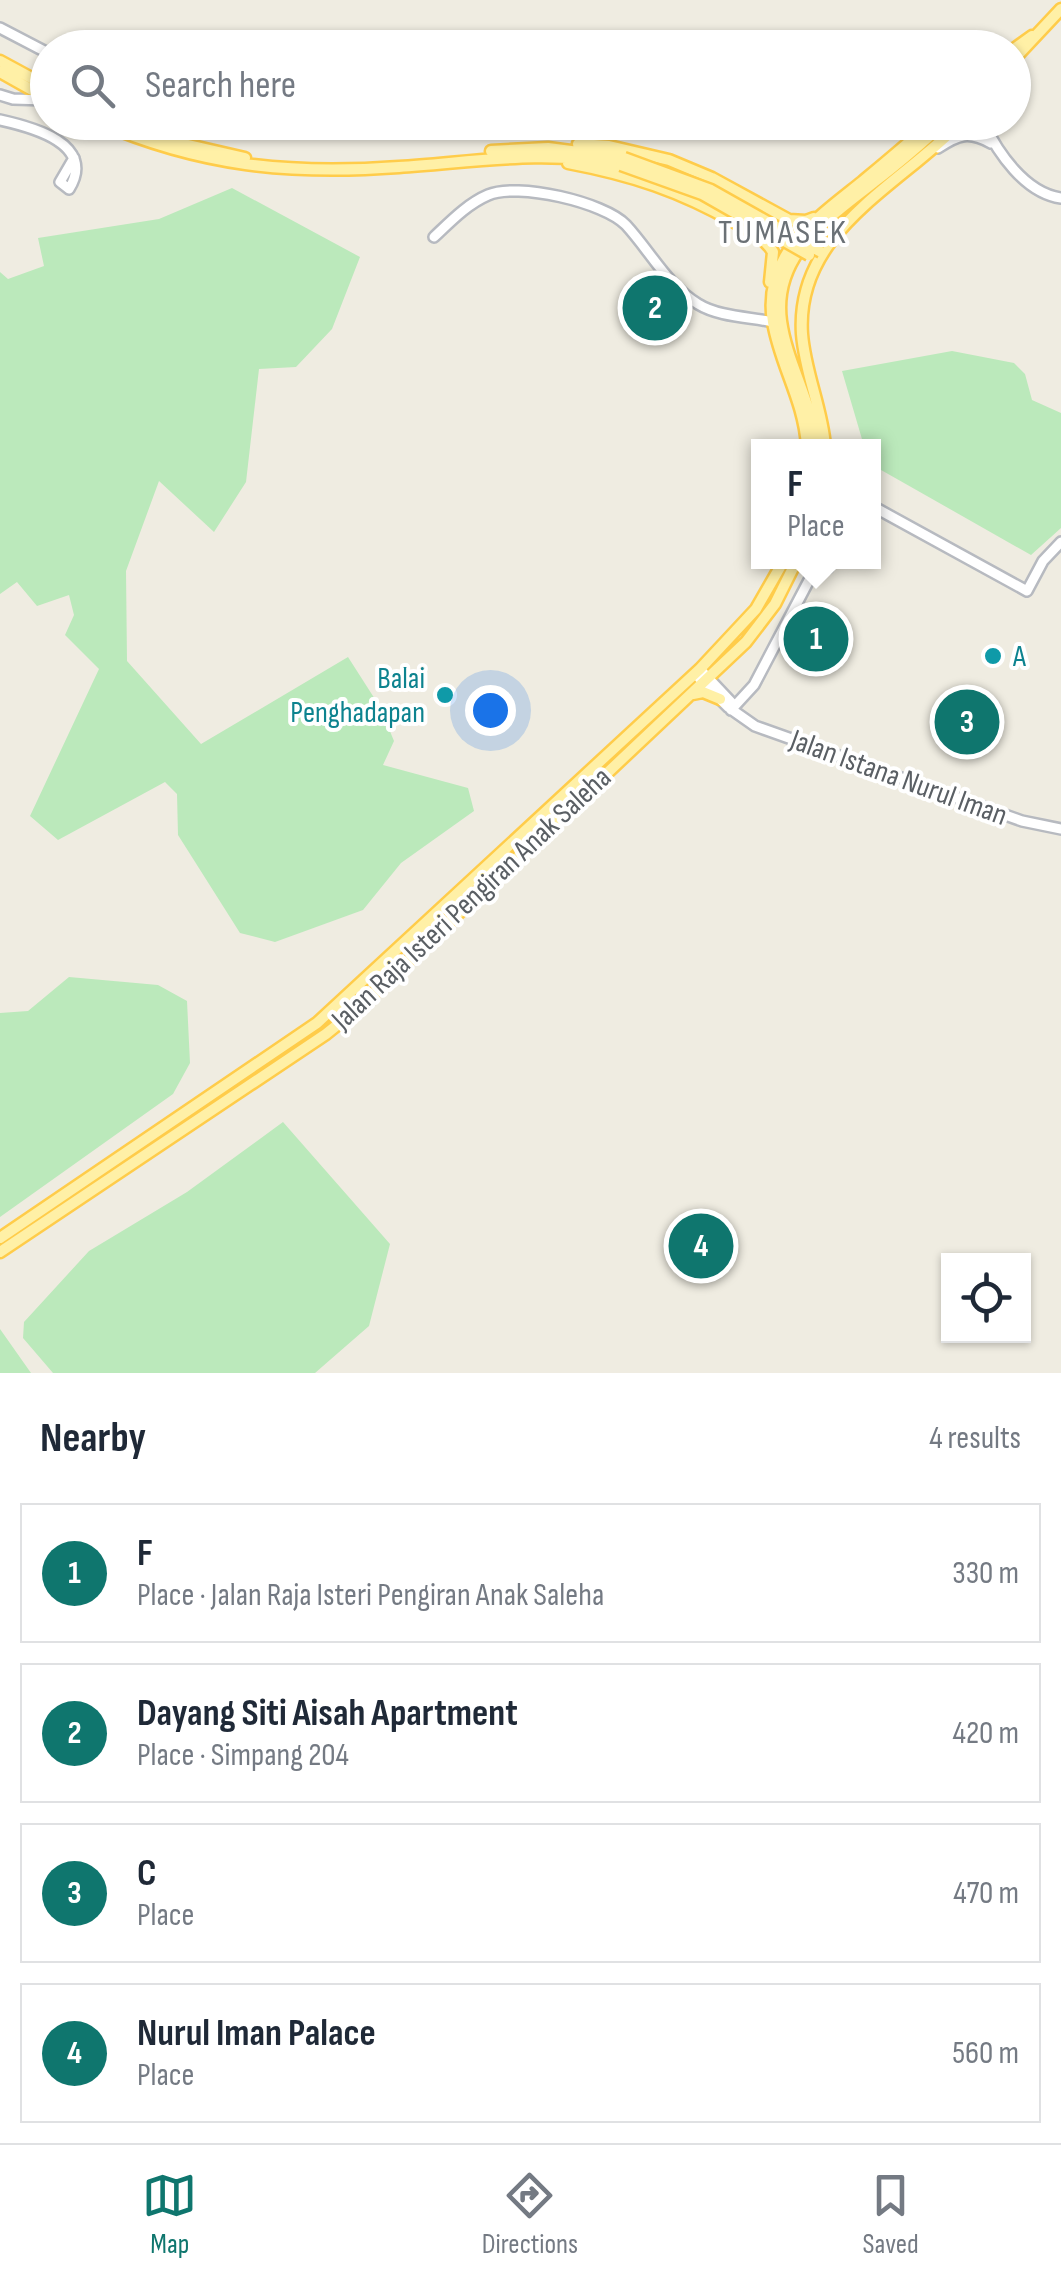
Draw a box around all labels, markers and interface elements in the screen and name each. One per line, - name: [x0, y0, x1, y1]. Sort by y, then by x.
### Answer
- search box: [30, 30, 1031, 140]
- icon: search: [65, 58, 120, 113]
- text: Search here: [145, 63, 296, 108]
- district label: TUMASEK: [718, 211, 848, 254]
- pin: 2: [622, 270, 688, 346]
- popup: [751, 439, 881, 569]
- text: F: [787, 462, 803, 507]
- text: Place: [787, 507, 845, 546]
- pin: 1: [784, 602, 848, 676]
- place label: A: [1012, 639, 1026, 675]
- marker: A: [982, 645, 1004, 667]
- place label: Balai Penghadapan: [290, 661, 425, 731]
- marker: Balai Penghadapan: [434, 684, 456, 706]
- pin: 3: [934, 684, 1000, 760]
- your location: [465, 685, 516, 736]
- street label: Jalan Istana Nurul Iman: [784, 722, 1012, 834]
- street label: Jalan Raja Isteri Pengiran Anak Saleha: [324, 760, 619, 1038]
- pin: 4: [668, 1208, 734, 1284]
- map controls: [941, 1253, 1031, 1343]
- button: locate: [941, 1253, 1031, 1343]
- text: Nearby: [40, 1413, 146, 1464]
- text: 4 results: [929, 1419, 1021, 1458]
- text: F: [137, 1531, 153, 1576]
- text: 1: [68, 1554, 81, 1593]
- text: 330 m: [952, 1554, 1019, 1593]
- text: Place · Jalan Raja Isteri Pengiran Anak Saleha: [137, 1576, 604, 1615]
- text: Dayang Siti Aisah Apartment: [137, 1691, 518, 1736]
- text: 2: [67, 1714, 82, 1753]
- text: 420 m: [952, 1714, 1019, 1753]
- text: Place · Simpang 204: [137, 1736, 349, 1775]
- text: C: [137, 1851, 157, 1896]
- text: 3: [67, 1874, 82, 1913]
- text: 470 m: [953, 1874, 1019, 1913]
- text: Place: [137, 1896, 194, 1935]
- text: Nurul Iman Palace: [137, 2011, 376, 2056]
- text: 4: [67, 2034, 82, 2073]
- text: 560 m: [952, 2034, 1019, 2073]
- text: Place: [137, 2056, 194, 2095]
- tab: Map: [142, 2168, 197, 2261]
- tab: Directions: [482, 2168, 578, 2261]
- tab: Saved: [863, 2168, 919, 2261]

